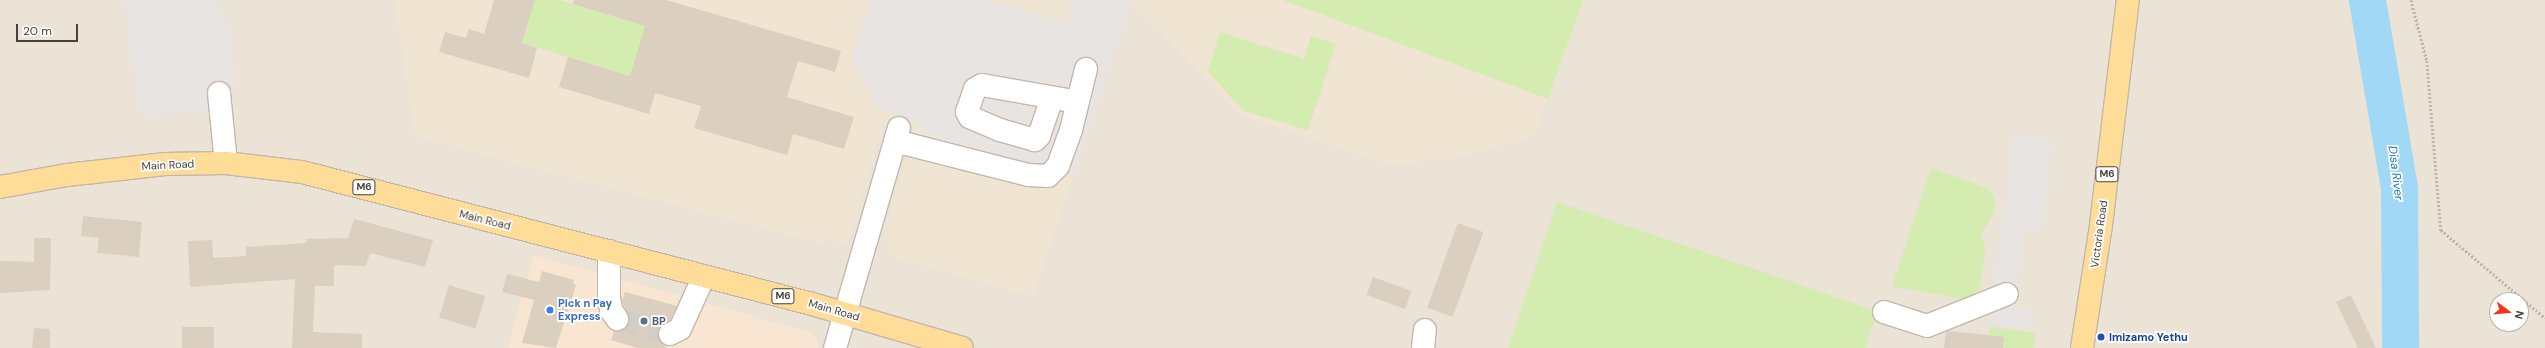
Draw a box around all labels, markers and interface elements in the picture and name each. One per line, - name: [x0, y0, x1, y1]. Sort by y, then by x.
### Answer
- scale bar: [18, 16, 80, 42]
- text: 20 m: [23, 23, 52, 39]
- water label: Disa River: [2385, 145, 2405, 201]
- street label: Main Road: [141, 157, 195, 173]
- road number: M6: [2095, 166, 2119, 182]
- road number: M6: [352, 179, 376, 195]
- street label: Victoria Road: [2088, 199, 2110, 269]
- street label: Main Road: [458, 207, 512, 233]
- road number: M6: [771, 288, 795, 304]
- north arrow: [2489, 292, 2529, 332]
- street label: Main Road: [807, 296, 861, 324]
- place label: Pick n Pay Express: [558, 297, 612, 323]
- marker: Pick n Pay Express: [545, 305, 555, 315]
- text: N: [2512, 309, 2527, 321]
- place label: BP: [652, 314, 666, 328]
- marker: BP: [639, 316, 649, 326]
- place label: Imizamo Yethu: [2109, 330, 2188, 344]
- marker: Imizamo Yethu: [2096, 332, 2106, 342]

